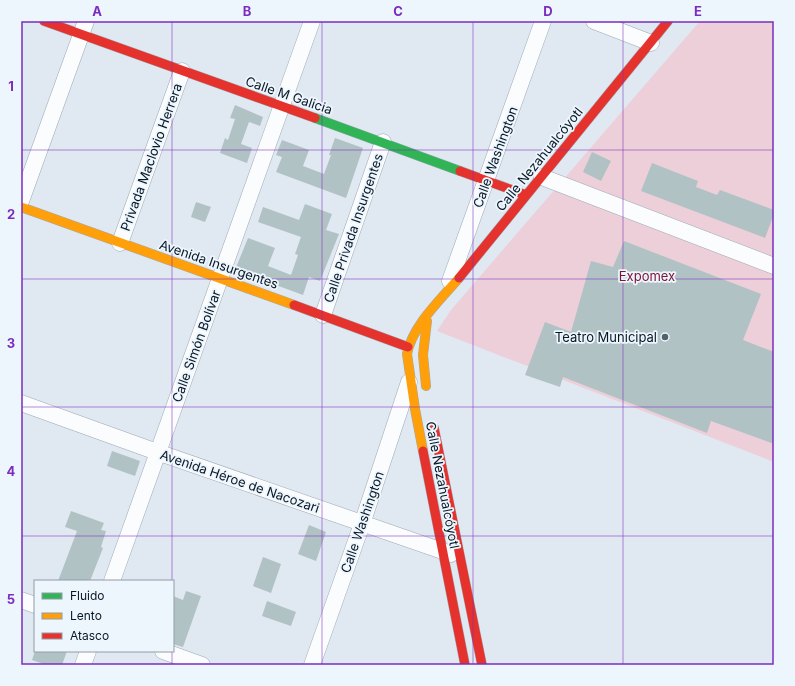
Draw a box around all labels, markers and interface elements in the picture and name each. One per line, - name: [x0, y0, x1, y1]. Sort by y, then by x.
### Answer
- text: A: [92, 3, 102, 19]
- text: B: [243, 3, 252, 19]
- text: C: [393, 3, 403, 19]
- text: D: [543, 3, 553, 19]
- text: E: [694, 3, 702, 19]
- street label: Calle M Galicia: [243, 73, 335, 117]
- text: 1: [8, 78, 14, 94]
- street label: Privada Maclovio Herrera: [117, 81, 185, 233]
- street label: Calle Washington: [469, 104, 521, 210]
- street label: Calle Nezahualcóyotl: [492, 104, 586, 214]
- street label: Calle Privada Insurgentes: [320, 151, 386, 305]
- text: 2: [7, 206, 15, 222]
- street label: Avenida Insurgentes: [157, 236, 281, 292]
- park label: Expomex: [619, 268, 675, 284]
- street label: Calle Simón Bolívar: [168, 288, 224, 404]
- place label: Teatro Municipal: [555, 329, 657, 345]
- marker: Teatro Municipal: [660, 332, 670, 342]
- text: 3: [7, 335, 15, 351]
- street label: Calle Nezahualcóyotl: [423, 420, 463, 550]
- street label: Avenida Héroe de Nacozari: [158, 446, 322, 516]
- text: 4: [7, 463, 16, 479]
- street label: Calle Washington: [337, 469, 387, 575]
- legend: [34, 580, 174, 652]
- text: Fluido: [70, 588, 105, 603]
- text: 5: [7, 591, 15, 607]
- text: Lento: [70, 608, 102, 623]
- text: Atasco: [70, 628, 109, 643]

